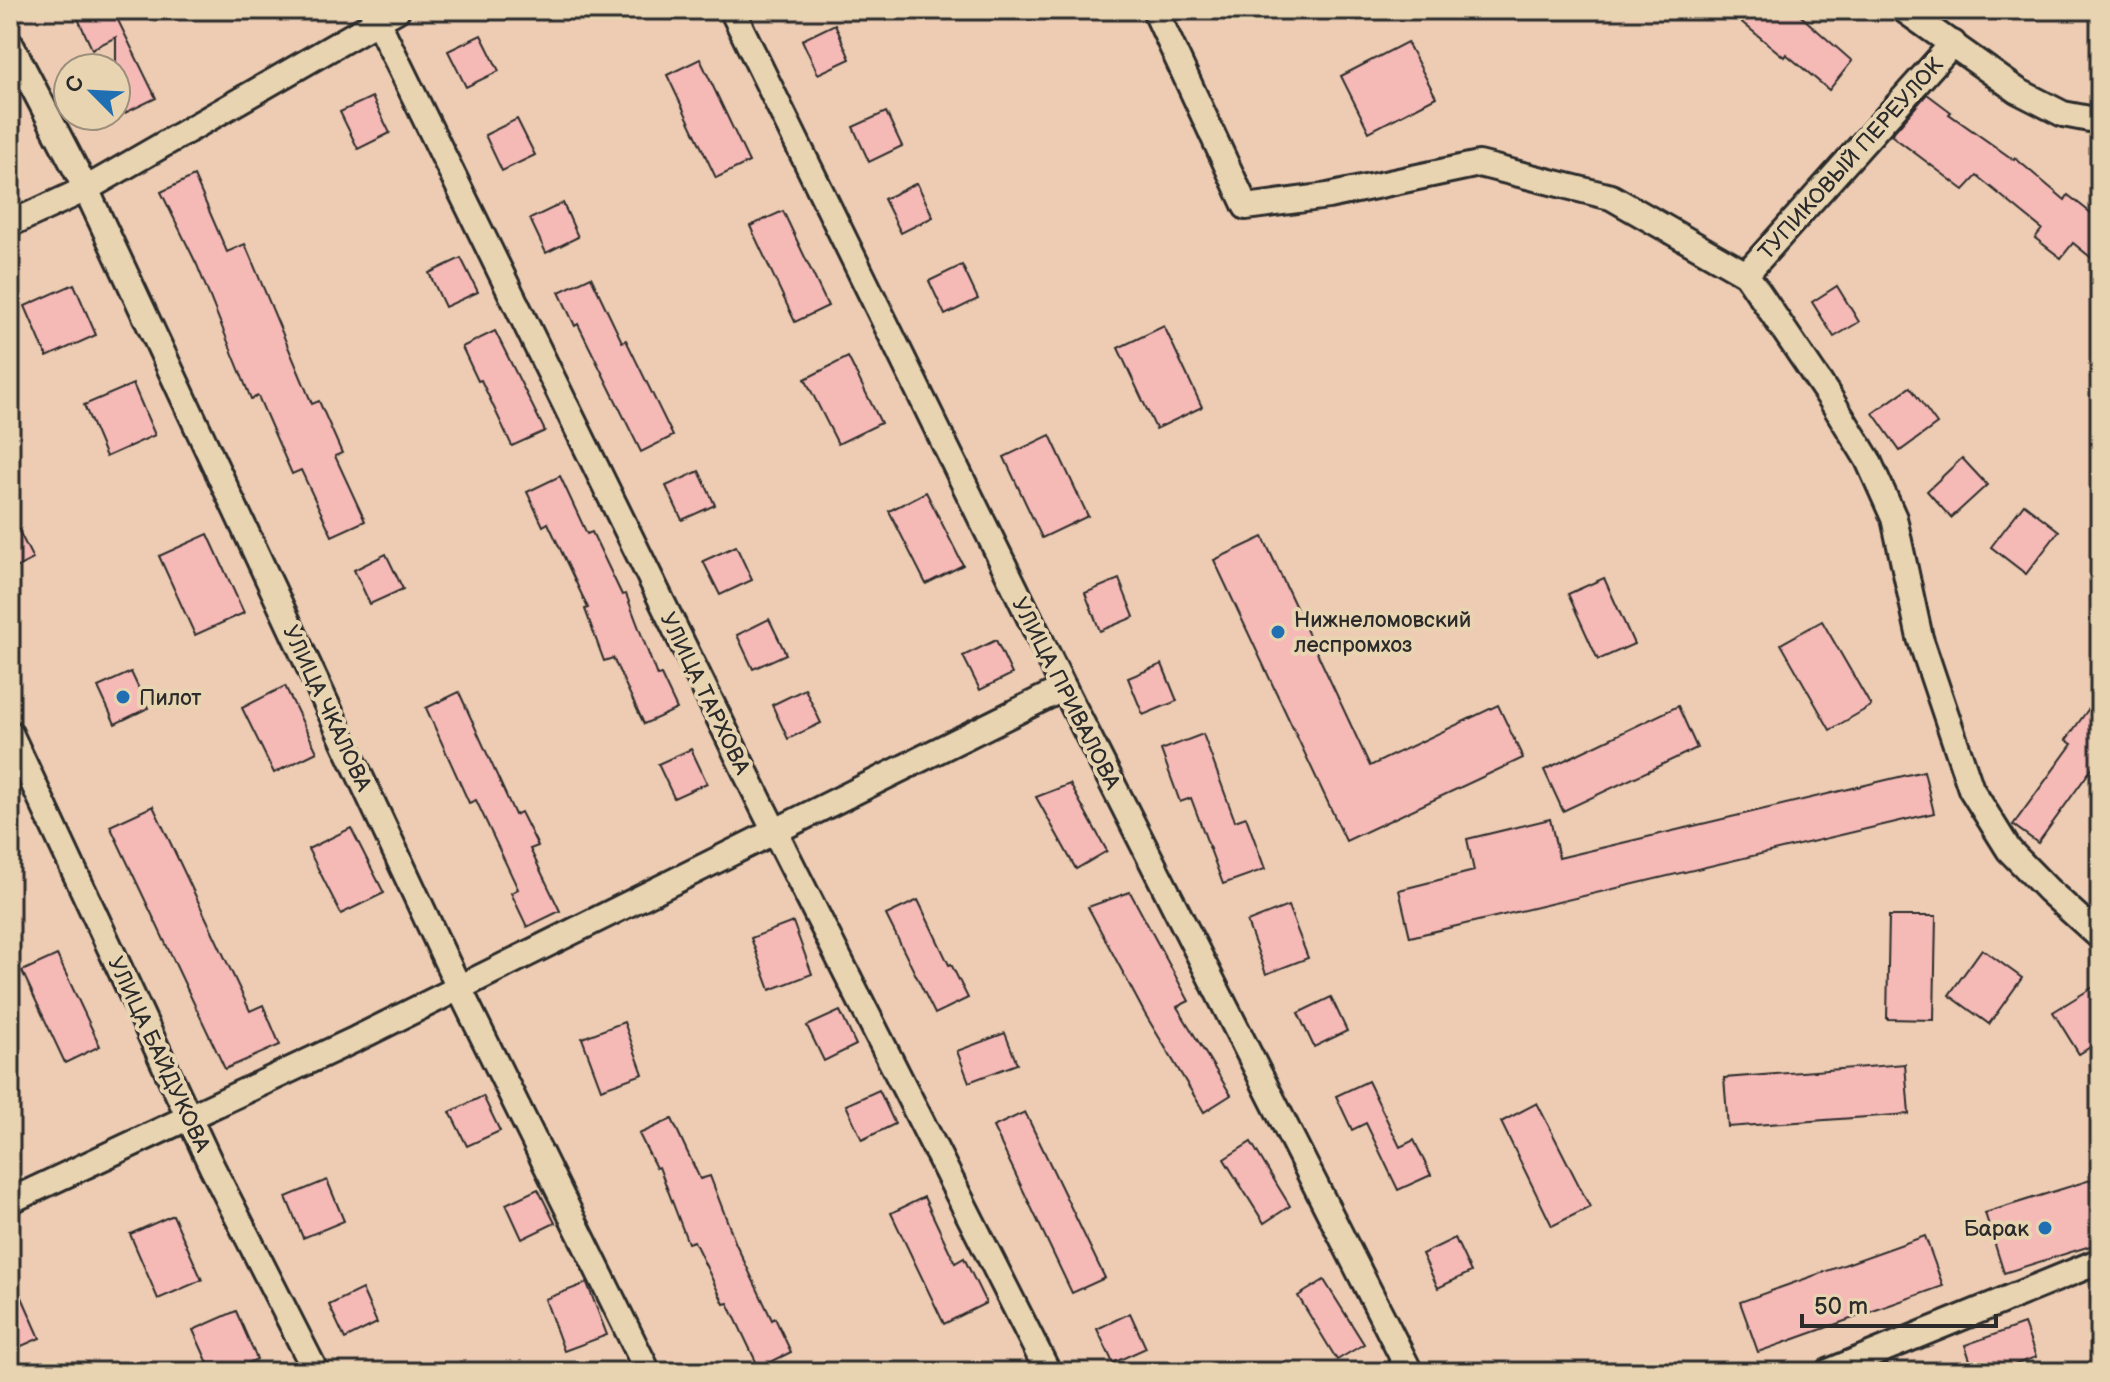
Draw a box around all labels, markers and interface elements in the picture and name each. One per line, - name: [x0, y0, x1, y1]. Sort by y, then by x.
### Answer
- north arrow: [52, 52, 132, 132]
- street label: ТУПИКОВЫЙ ПЕРЕУЛОК: [1753, 52, 1950, 266]
- text: С: [60, 72, 91, 97]
- street label: УЛИЦА ПРИВАЛОВА: [1006, 593, 1126, 795]
- place label: Нижнеломовский леспромхоз: [1294, 607, 1471, 659]
- street label: УЛИЦА ТАРХОВА: [654, 608, 756, 780]
- street label: УЛИЦА ЧКАЛОВА: [276, 621, 377, 796]
- marker: Нижнеломовский леспромхоз: [1269, 623, 1287, 641]
- place label: Пилот: [139, 685, 202, 712]
- marker: Пилот: [114, 688, 132, 706]
- street label: УЛИЦА БАЙДУКОВА: [102, 953, 216, 1157]
- place label: Барак: [1964, 1216, 2029, 1243]
- marker: Барак: [2036, 1219, 2054, 1237]
- scale bar: [1802, 1278, 1996, 1328]
- text: 50 m: [1814, 1292, 1868, 1321]

